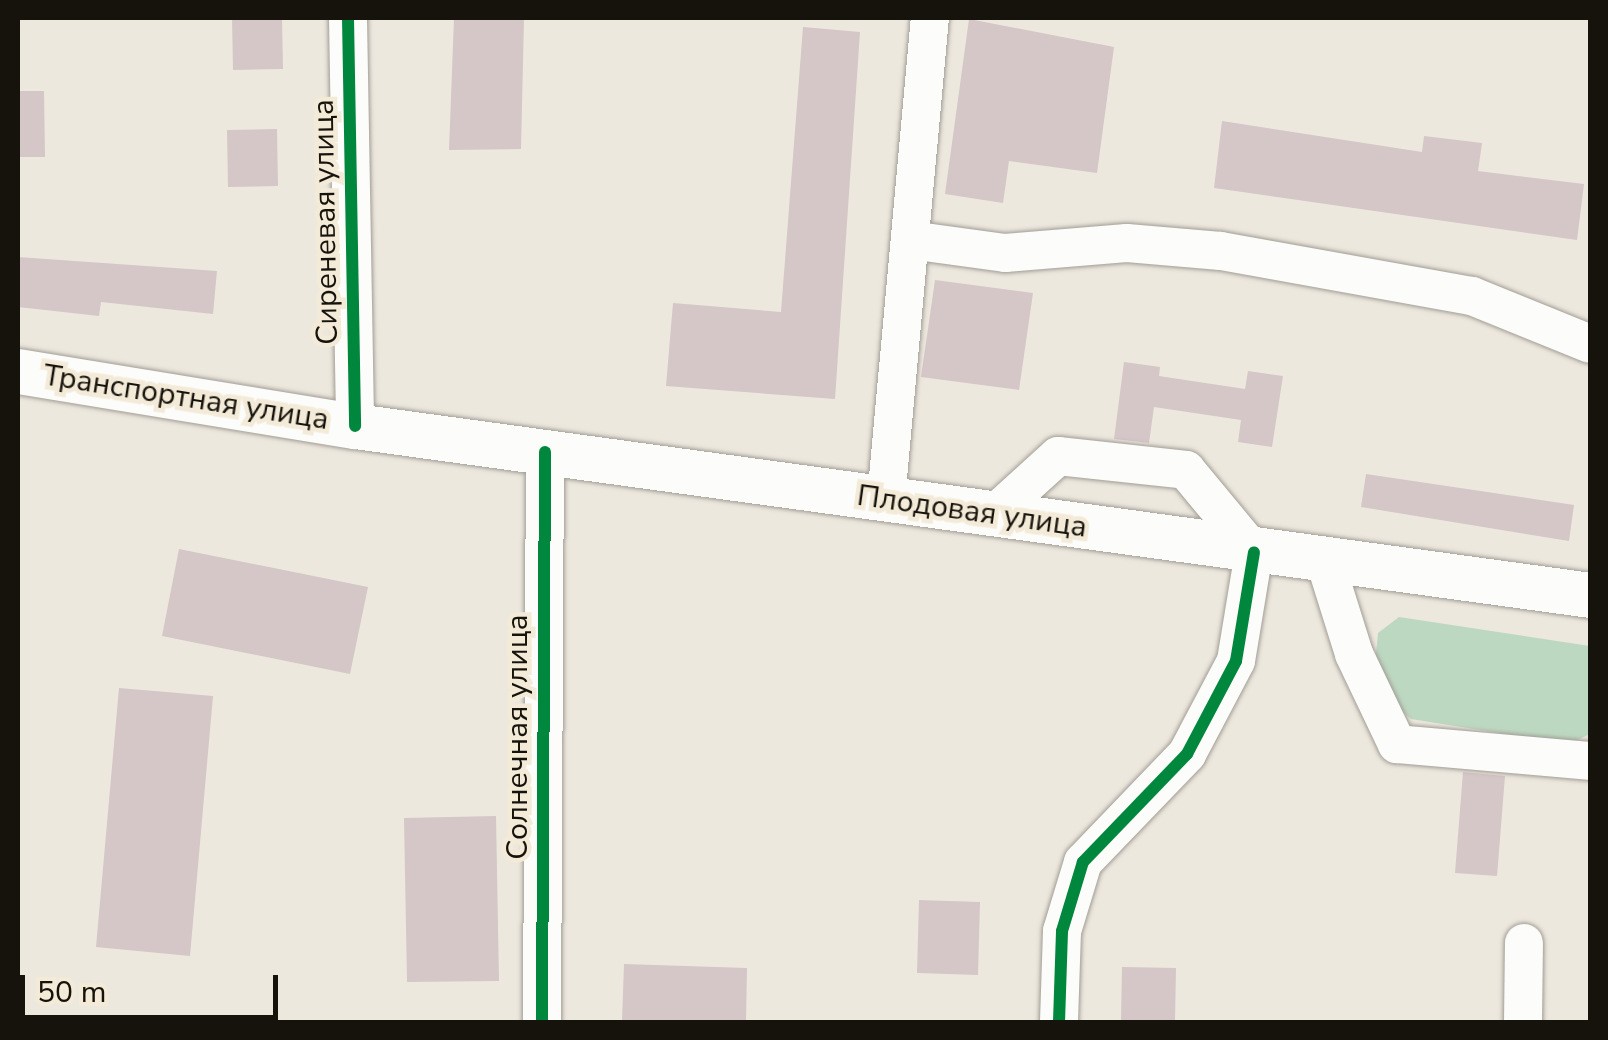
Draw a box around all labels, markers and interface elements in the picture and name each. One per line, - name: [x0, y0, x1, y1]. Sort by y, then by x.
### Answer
- street label: Сиреневая улица: [306, 99, 346, 345]
- street label: Транспортная улица: [41, 358, 331, 438]
- street label: Плодовая улица: [855, 478, 1089, 546]
- street label: Солнечная улица: [500, 614, 536, 860]
- scale bar: [25, 955, 282, 1017]
- text: 50 m: [37, 972, 106, 1013]

